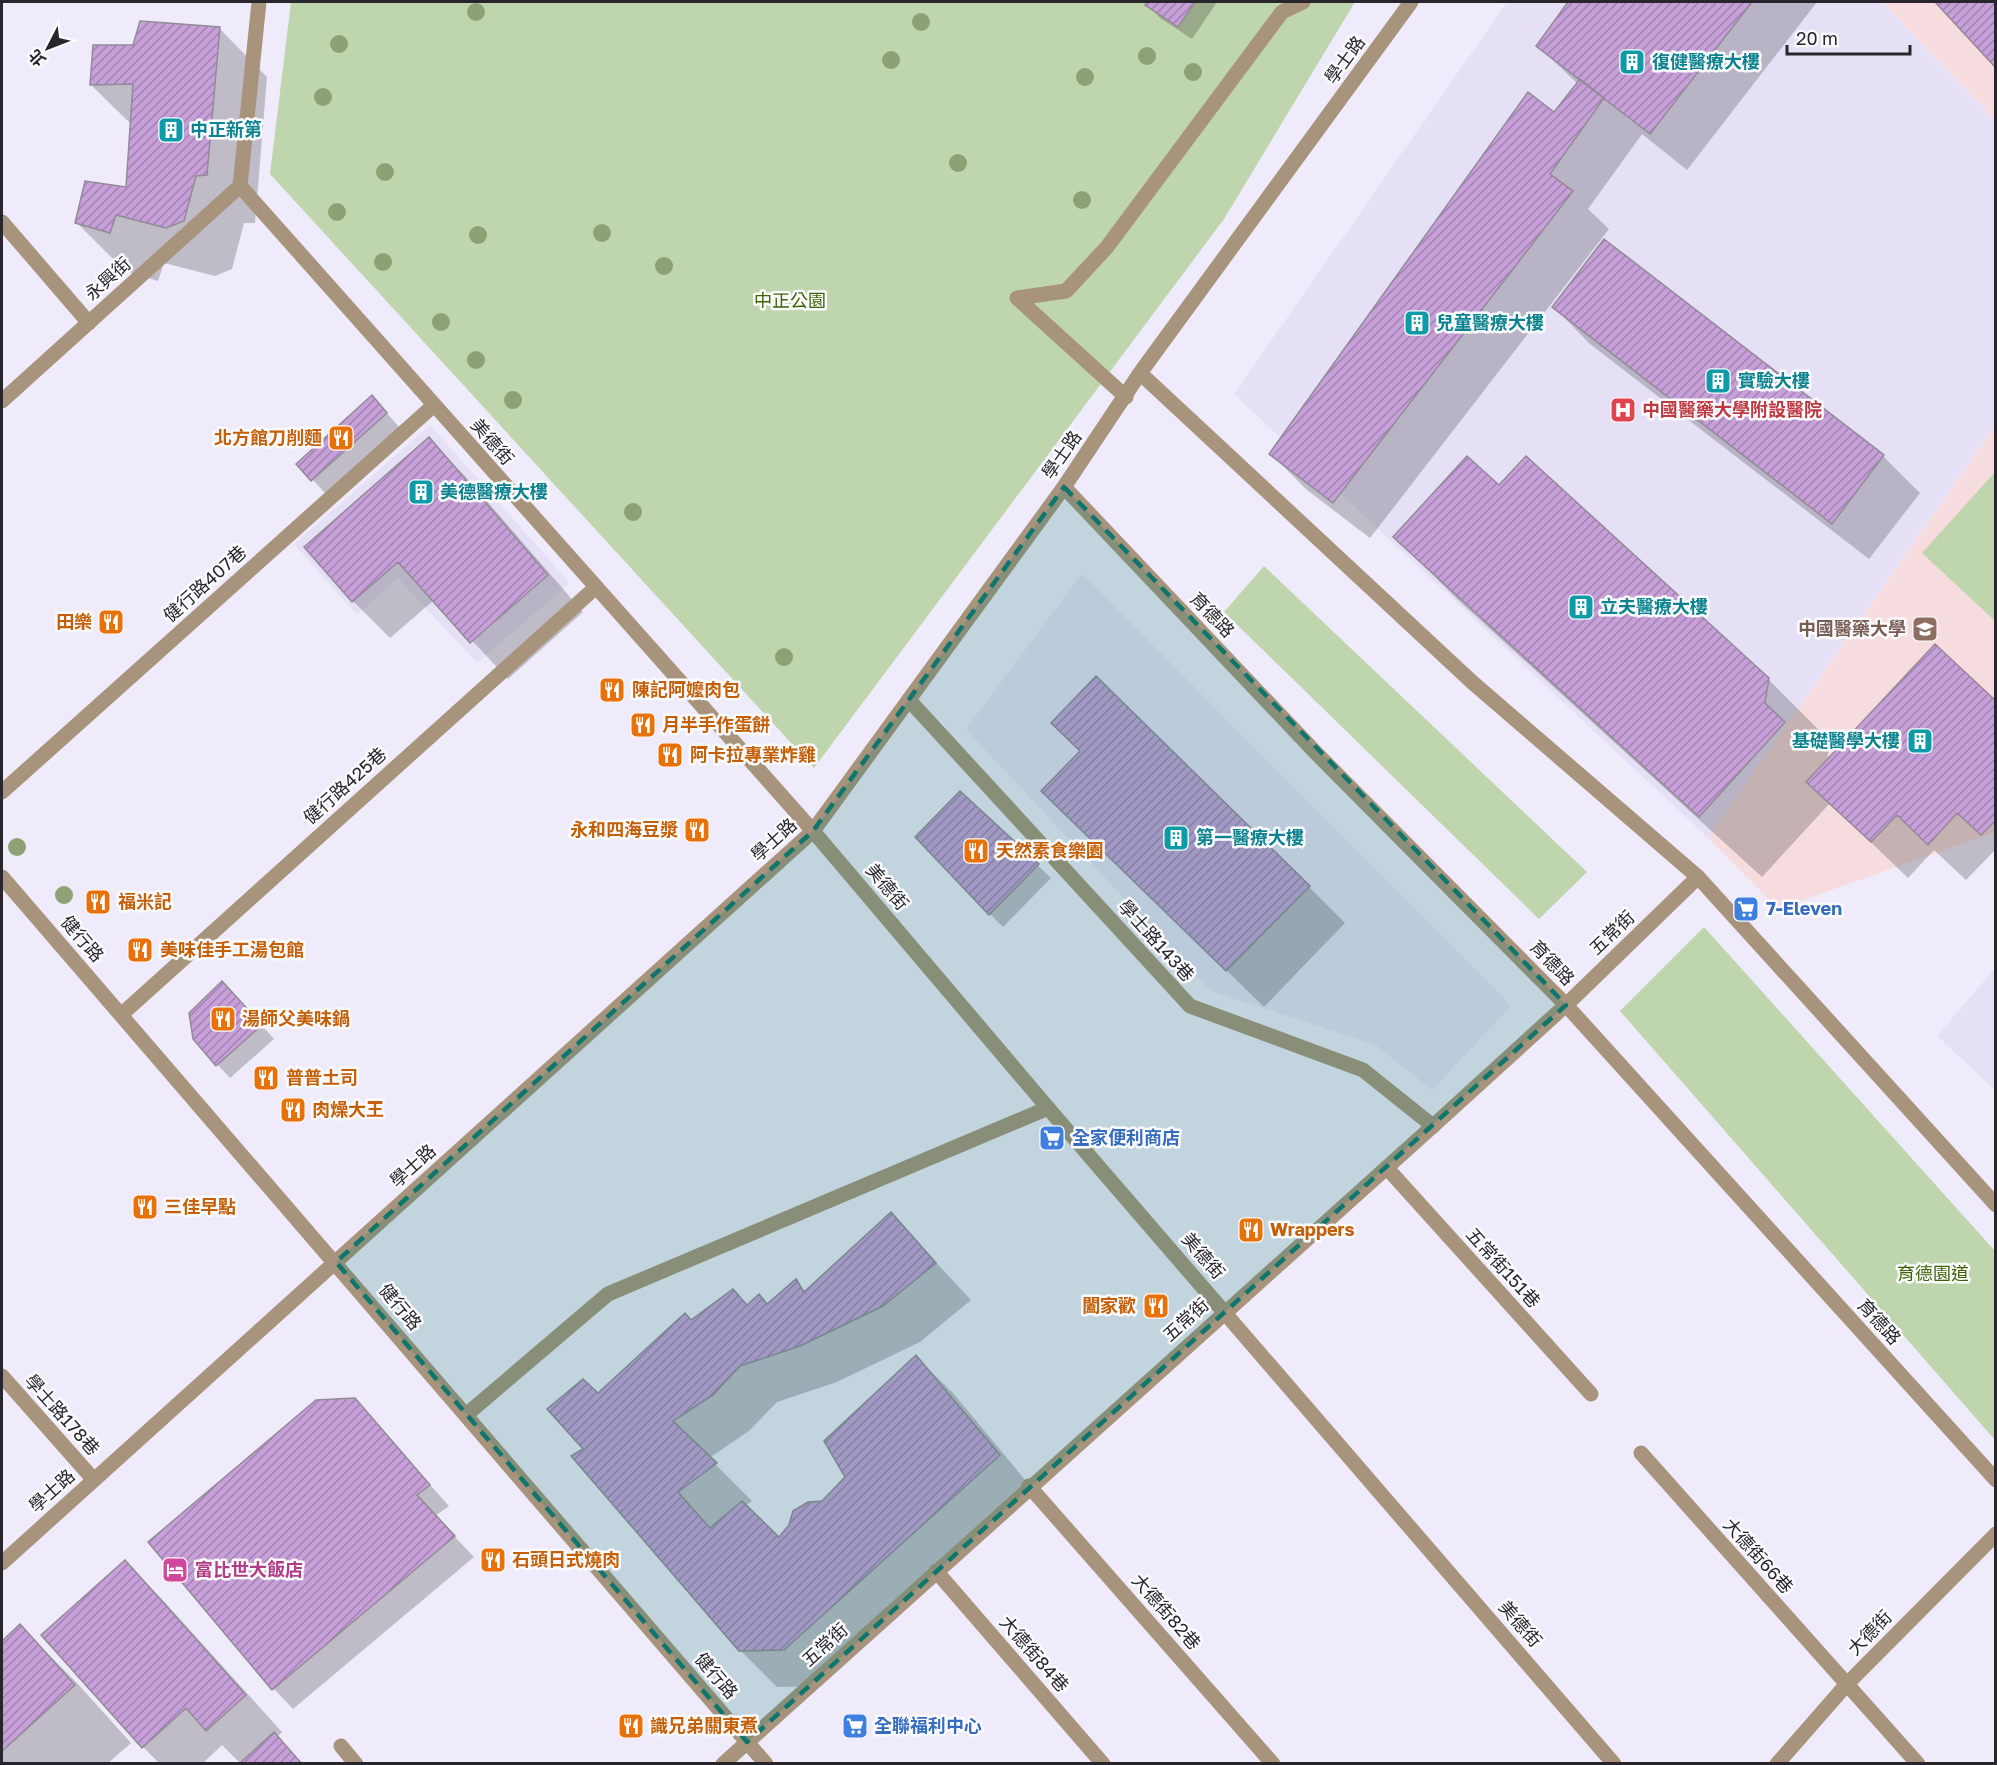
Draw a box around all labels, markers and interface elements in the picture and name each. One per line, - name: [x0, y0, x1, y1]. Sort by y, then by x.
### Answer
- north arrow: [18, 18, 78, 78]
- scale bar: [1787, 18, 1910, 56]
- text: 20 m: [1796, 27, 1838, 49]
- street label: 學士路: [1319, 31, 1369, 88]
- text: 北: [24, 45, 50, 71]
- building icon: 復健醫療大樓: [1617, 47, 1647, 77]
- place label: 復健醫療大樓: [1652, 50, 1760, 72]
- building icon: 中正新第: [156, 115, 186, 145]
- place label: 中正新第: [190, 118, 262, 140]
- street label: 永興街: [80, 252, 135, 304]
- park label: 中正公園: [754, 289, 826, 311]
- building icon: 兒童醫療大樓: [1402, 308, 1432, 338]
- place label: 兒童醫療大樓: [1436, 311, 1544, 333]
- building icon: 實驗大樓: [1703, 366, 1733, 396]
- place label: 實驗大樓: [1738, 369, 1810, 391]
- hospital icon: 中國醫藥大學附設醫院: [1608, 395, 1638, 425]
- place label: 中國醫藥大學附設醫院: [1642, 398, 1822, 420]
- street label: 美德街: [467, 414, 519, 469]
- restaurant icon: 北方館刀削麵: [326, 423, 356, 453]
- place label: 北方館刀削麵: [214, 426, 322, 448]
- street label: 學士路: [1037, 426, 1086, 483]
- building icon: 美德醫療大樓: [406, 477, 436, 507]
- place label: 美德醫療大樓: [440, 480, 548, 502]
- street label: 健行路407巷: [158, 540, 250, 626]
- street label: 育德路: [1186, 587, 1239, 641]
- building icon: 立夫醫療大樓: [1566, 592, 1596, 622]
- place label: 立夫醫療大樓: [1600, 595, 1708, 617]
- restaurant icon: 田樂: [96, 607, 126, 637]
- place label: 田樂: [56, 610, 92, 632]
- school or university icon: 中國醫藥大學: [1910, 614, 1940, 644]
- place label: 中國醫藥大學: [1798, 617, 1906, 639]
- restaurant icon: 陳記阿嬤肉包: [597, 675, 627, 705]
- place label: 陳記阿嬤肉包: [632, 678, 740, 700]
- restaurant icon: 月半手作蛋餅: [628, 710, 658, 740]
- place label: 月半手作蛋餅: [662, 713, 770, 735]
- building icon: 基礎醫學大樓: [1905, 726, 1935, 756]
- place label: 基礎醫學大樓: [1792, 729, 1900, 751]
- restaurant icon: 阿卡拉專業炸雞: [655, 740, 685, 770]
- street label: 健行路425巷: [298, 742, 390, 828]
- place label: 阿卡拉專業炸雞: [690, 743, 816, 765]
- street label: 學士路: [746, 813, 801, 865]
- restaurant icon: 永和四海豆漿: [682, 815, 712, 845]
- place label: 永和四海豆漿: [570, 818, 678, 840]
- building icon: 第一醫療大樓: [1161, 823, 1191, 853]
- place label: 第一醫療大樓: [1196, 826, 1304, 848]
- restaurant icon: 天然素食樂園: [961, 836, 991, 866]
- place label: 天然素食樂園: [996, 839, 1104, 861]
- street label: 美德街: [862, 859, 914, 914]
- restaurant icon: 福米記: [83, 887, 113, 917]
- place label: 福米記: [118, 890, 172, 912]
- supermarket icon: 7-Eleven: [1731, 894, 1761, 924]
- street label: 學士路143巷: [1114, 895, 1199, 986]
- place label: 7-Eleven: [1766, 897, 1842, 919]
- street label: 五常街: [1584, 906, 1638, 959]
- street label: 健行路: [57, 911, 109, 966]
- restaurant icon: 美味佳手工湯包館: [125, 935, 155, 965]
- street label: 育德路: [1526, 935, 1579, 989]
- place label: 美味佳手工湯包館: [160, 938, 304, 960]
- restaurant icon: 湯師父美味鍋: [208, 1004, 238, 1034]
- place label: 湯師父美味鍋: [242, 1007, 350, 1029]
- restaurant icon: 普普土司: [251, 1063, 281, 1093]
- place label: 普普土司: [286, 1066, 358, 1088]
- restaurant icon: 肉燥大王: [278, 1095, 308, 1125]
- place label: 肉燥大王: [312, 1098, 384, 1120]
- supermarket icon: 全家便利商店: [1037, 1123, 1067, 1153]
- place label: 全家便利商店: [1072, 1126, 1180, 1148]
- street label: 學士路: [385, 1139, 440, 1191]
- restaurant icon: 三佳早點: [130, 1192, 160, 1222]
- place label: 三佳早點: [164, 1195, 236, 1217]
- restaurant icon: Wrappers: [1236, 1215, 1266, 1245]
- place label: Wrappers: [1270, 1218, 1355, 1240]
- street label: 五常街151巷: [1462, 1223, 1545, 1312]
- street label: 美德街: [1178, 1228, 1230, 1283]
- park label: 育德園道: [1897, 1262, 1969, 1284]
- street label: 健行路: [375, 1279, 427, 1334]
- restaurant icon: 闔家歡: [1141, 1291, 1171, 1321]
- street label: 五常街: [1158, 1293, 1213, 1345]
- place label: 闔家歡: [1082, 1294, 1136, 1316]
- street label: 育德路: [1854, 1294, 1906, 1349]
- street label: 學士路178巷: [21, 1369, 105, 1459]
- street label: 學士路: [24, 1464, 79, 1516]
- street label: 大德街66巷: [1719, 1513, 1798, 1598]
- restaurant icon: 石頭日式燒肉: [478, 1545, 508, 1575]
- place label: 石頭日式燒肉: [512, 1548, 620, 1570]
- hotel icon: 富比世大飯店: [160, 1555, 190, 1585]
- place label: 富比世大飯店: [195, 1558, 303, 1580]
- street label: 大德街82巷: [1128, 1569, 1206, 1654]
- street label: 美德街: [1495, 1596, 1547, 1651]
- street label: 大德街: [1843, 1605, 1896, 1659]
- street label: 大德街84巷: [996, 1611, 1074, 1696]
- street label: 五常街: [797, 1618, 852, 1670]
- street label: 健行路: [691, 1648, 743, 1703]
- restaurant icon: 識兄弟關東煮: [616, 1711, 646, 1741]
- supermarket icon: 全聯福利中心: [840, 1711, 870, 1741]
- place label: 識兄弟關東煮: [650, 1714, 758, 1736]
- place label: 全聯福利中心: [874, 1714, 982, 1736]

